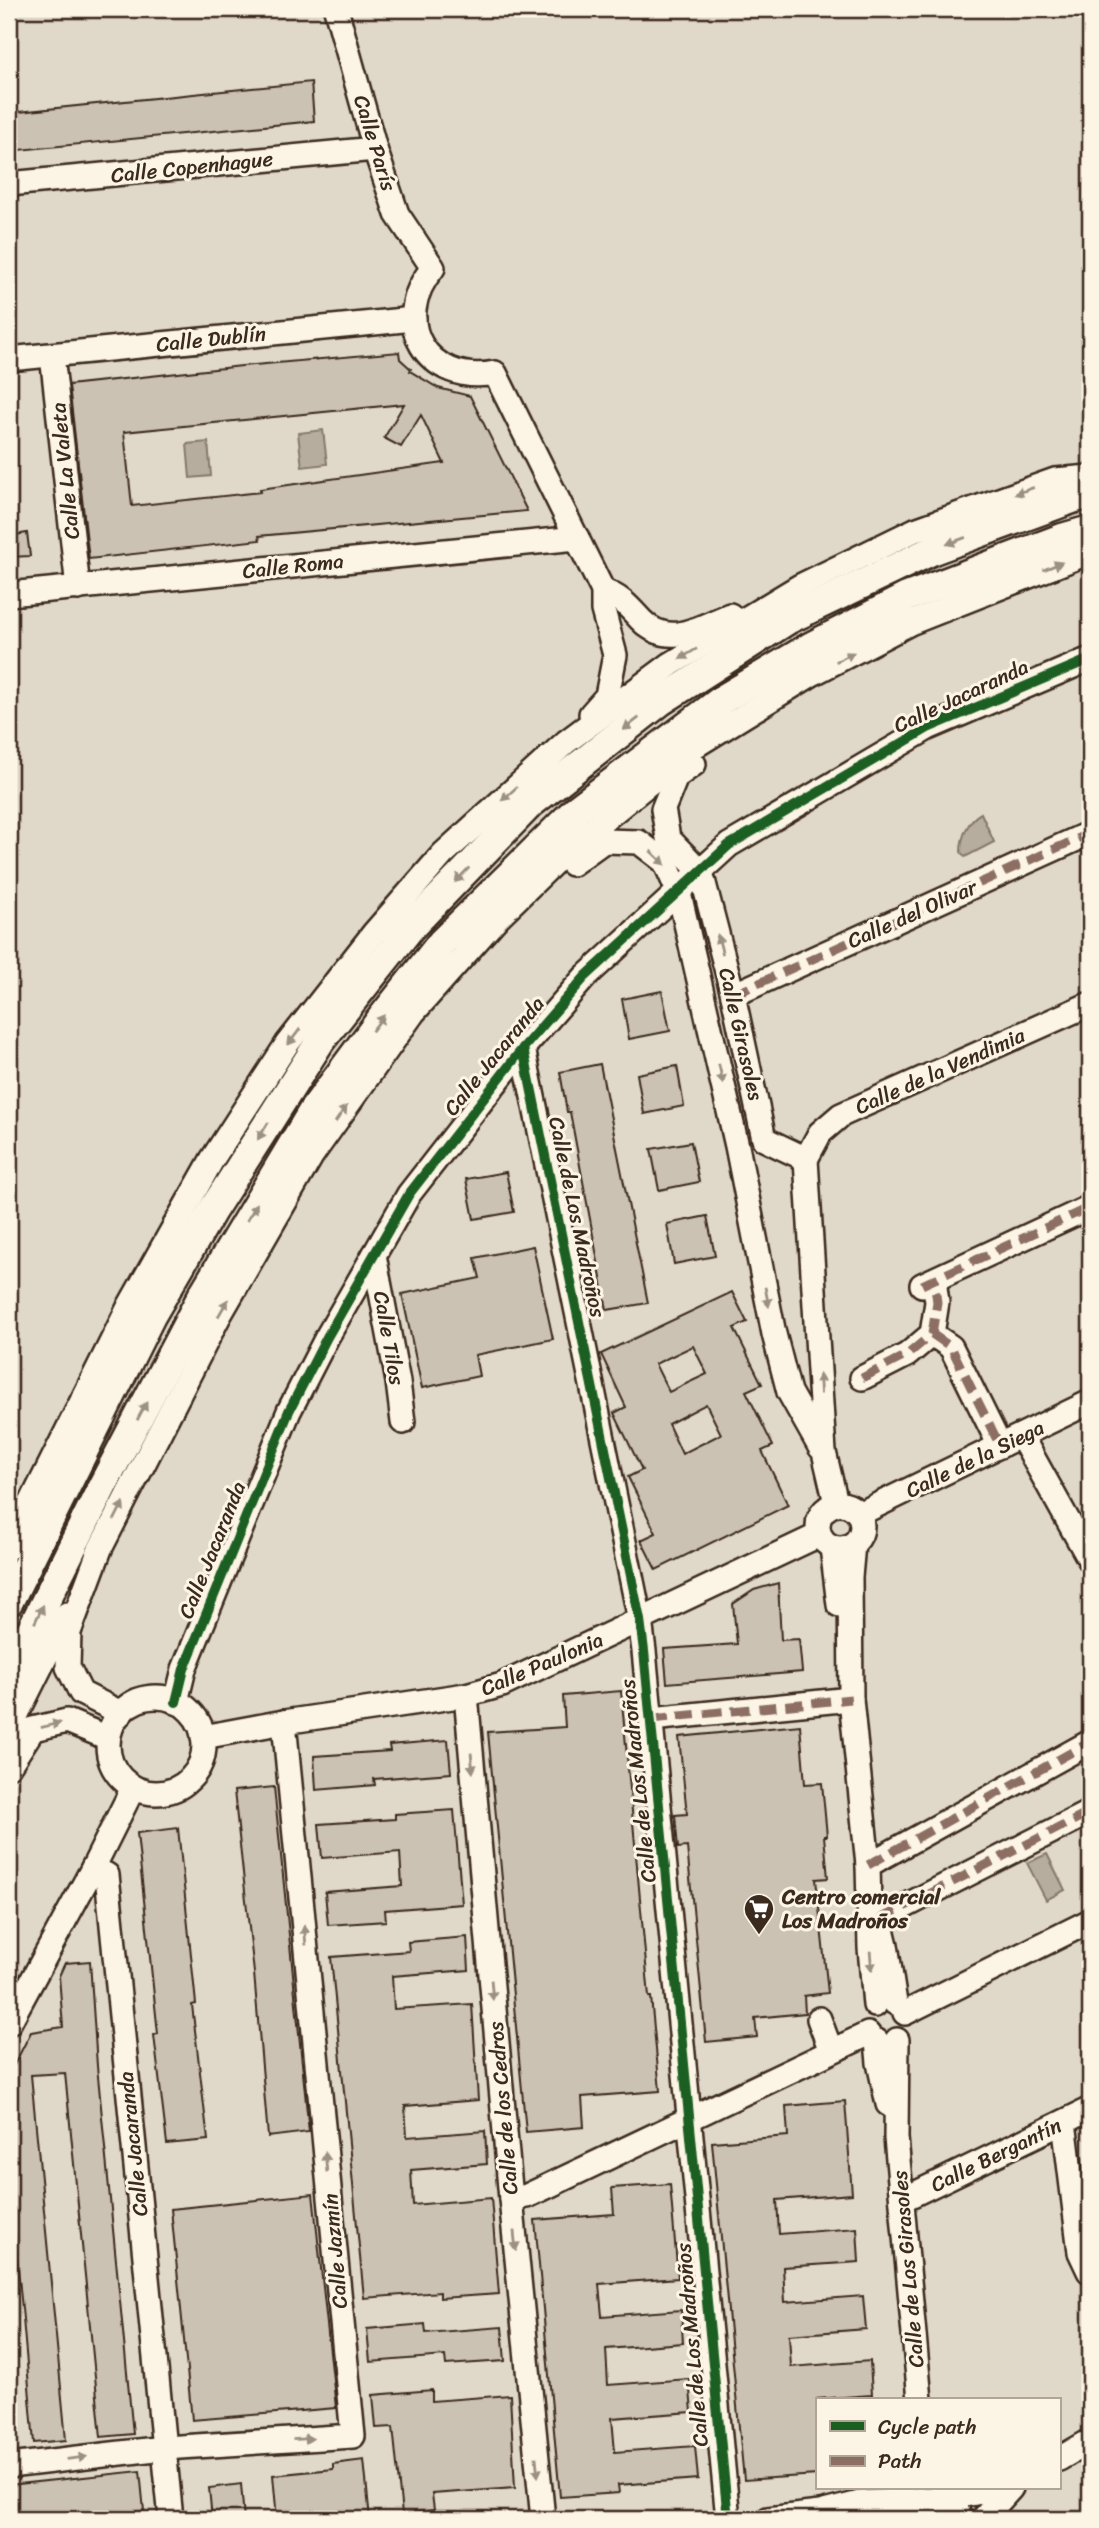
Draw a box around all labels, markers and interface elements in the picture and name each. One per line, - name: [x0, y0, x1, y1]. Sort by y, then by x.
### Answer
- street label: Calle París: [342, 90, 408, 196]
- street label: Calle Copenhague: [109, 140, 275, 194]
- street label: Calle Dublín: [154, 314, 268, 364]
- street label: Calle La Valeta: [39, 400, 91, 541]
- one-way arrow: [1013, 486, 1034, 497]
- one-way arrow: [946, 536, 967, 547]
- street label: Calle Roma: [240, 542, 346, 590]
- one-way arrow: [1043, 561, 1064, 572]
- one-way arrow: [679, 647, 698, 660]
- street label: Calle Jacaranda: [887, 648, 1035, 744]
- one-way arrow: [835, 651, 855, 663]
- one-way arrow: [623, 716, 640, 731]
- one-way arrow: [500, 786, 518, 802]
- one-way arrow: [649, 850, 666, 866]
- one-way arrow: [454, 866, 470, 883]
- street label: Calle del Olivar: [841, 868, 984, 960]
- one-way arrow: [714, 933, 725, 955]
- street label: Calle Girasoles: [707, 964, 775, 1104]
- street label: Calle Jacaranda: [433, 987, 555, 1124]
- one-way arrow: [370, 1014, 384, 1032]
- street label: Calle de la Vendimia: [849, 1016, 1032, 1126]
- one-way arrow: [286, 1027, 301, 1045]
- one-way arrow: [715, 1063, 726, 1085]
- one-way arrow: [334, 1105, 348, 1123]
- street label: Calle de Los Madroños: [537, 1113, 617, 1321]
- one-way arrow: [256, 1122, 269, 1141]
- one-way arrow: [246, 1203, 258, 1222]
- one-way arrow: [761, 1286, 772, 1308]
- street label: Calle Tilos: [362, 1288, 416, 1388]
- one-way arrow: [217, 1299, 229, 1318]
- one-way arrow: [814, 1373, 825, 1395]
- one-way arrow: [136, 1401, 147, 1421]
- street label: Calle de la Siega: [899, 1409, 1051, 1509]
- street label: Calle Jacaranda: [167, 1475, 257, 1625]
- one-way arrow: [114, 1501, 125, 1521]
- one-way arrow: [33, 1604, 45, 1624]
- street label: Calle Paulonia: [475, 1621, 610, 1707]
- street label: Calle de Los Madroños: [608, 1677, 668, 1885]
- one-way arrow: [40, 1719, 62, 1730]
- one-way arrow: [467, 1753, 478, 1775]
- place label: Centro comercial Los Madroños: [781, 1878, 941, 1940]
- supermarket icon: Centro comercial Los Madroños: [742, 1892, 776, 1936]
- one-way arrow: [299, 1924, 310, 1946]
- one-way arrow: [866, 1950, 877, 1972]
- one-way arrow: [487, 1979, 498, 2001]
- street label: Calle de los Cedros: [476, 2019, 530, 2196]
- street label: Calle Jacaranda: [106, 2069, 159, 2218]
- street label: Calle Bergantín: [924, 2107, 1068, 2203]
- one-way arrow: [320, 2150, 331, 2172]
- street label: Calle de Los Girasoles: [880, 2169, 936, 2369]
- street label: Calle Jazmín: [311, 2192, 359, 2310]
- one-way arrow: [510, 2230, 521, 2252]
- street label: Calle de Los Madroños: [664, 2241, 720, 2448]
- legend: [816, 2398, 1060, 2490]
- text: Cycle path: [878, 2408, 977, 2446]
- one-way arrow: [292, 2434, 314, 2445]
- text: Path: [878, 2442, 921, 2480]
- one-way arrow: [66, 2453, 88, 2464]
- one-way arrow: [532, 2457, 543, 2479]

